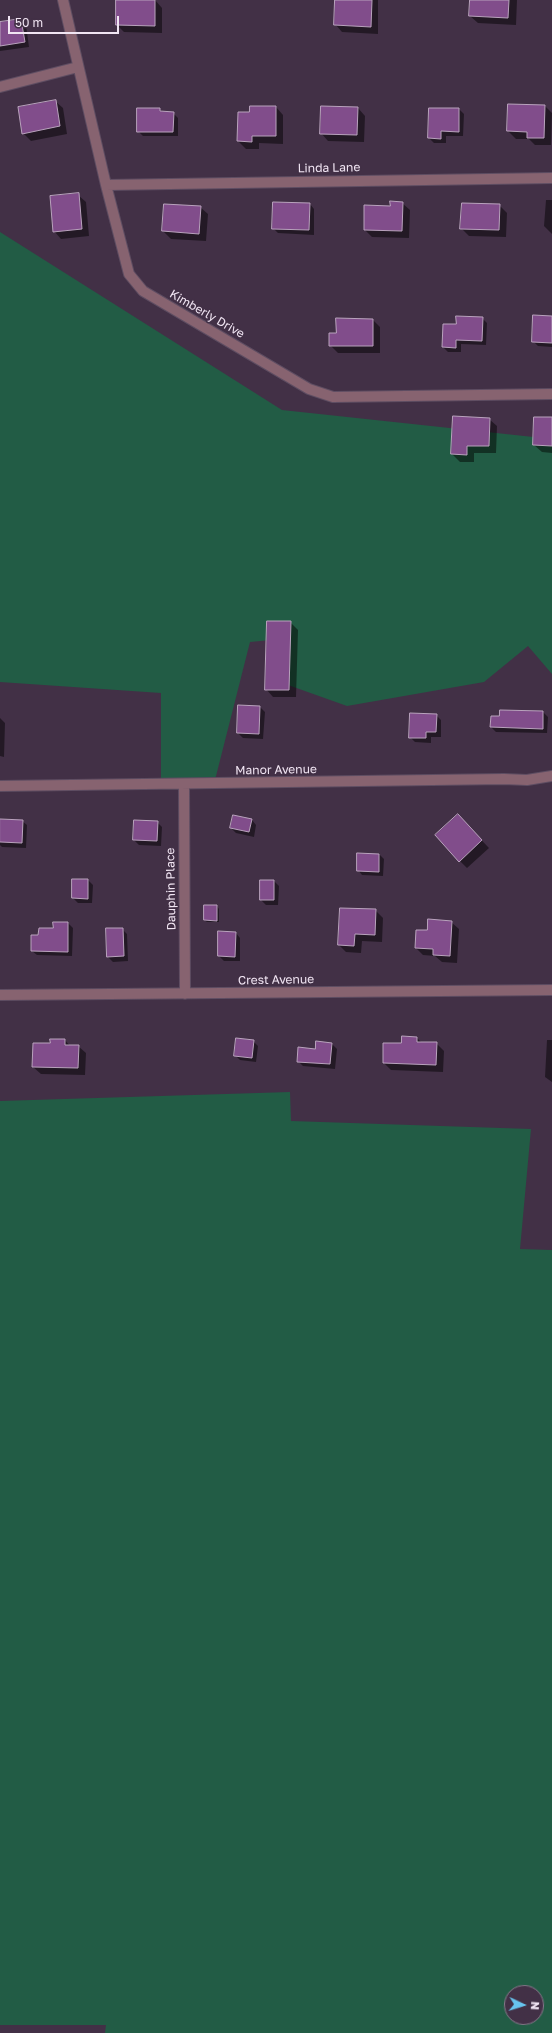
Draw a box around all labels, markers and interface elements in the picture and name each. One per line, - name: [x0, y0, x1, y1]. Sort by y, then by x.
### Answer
- scale bar: [10, 8, 121, 34]
- text: 50 m: [15, 15, 43, 30]
- street label: Linda Lane: [298, 160, 360, 176]
- street label: Kimberly Drive: [167, 287, 247, 341]
- street label: Manor Avenue: [235, 762, 317, 778]
- street label: Dauphin Place: [163, 847, 179, 931]
- street label: Crest Avenue: [238, 972, 314, 988]
- north arrow: [504, 1985, 544, 2025]
- text: N: [529, 2001, 542, 2010]

